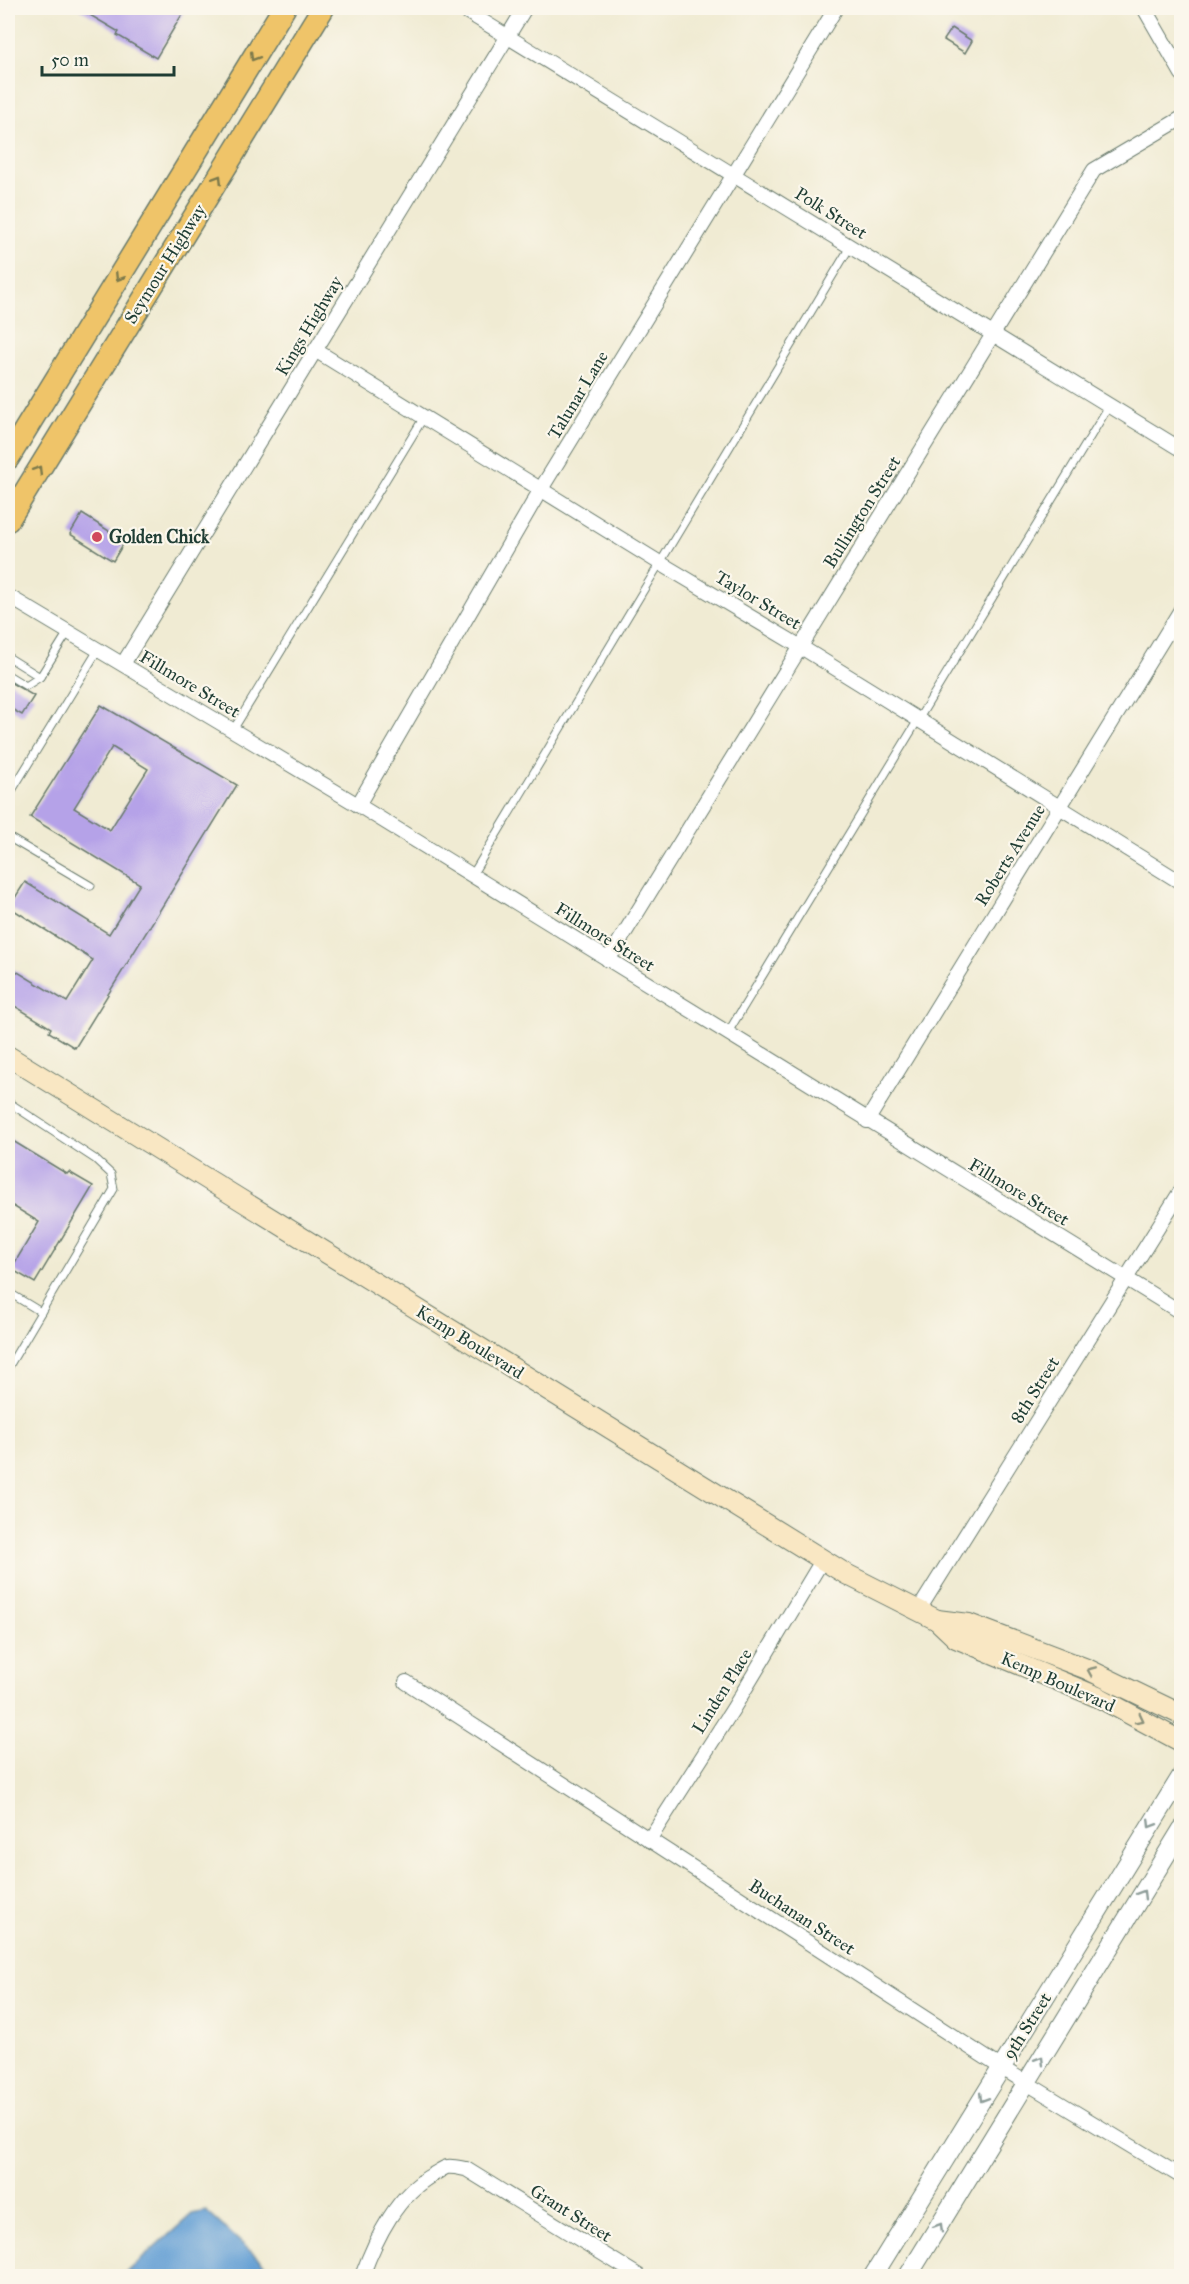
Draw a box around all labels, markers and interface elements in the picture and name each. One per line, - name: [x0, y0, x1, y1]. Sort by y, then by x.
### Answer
- scale bar: [42, 39, 174, 77]
- text: 50 m: [51, 49, 89, 71]
- one-way arrow: [249, 51, 261, 61]
- one-way arrow: [210, 175, 222, 185]
- street label: Polk Street: [791, 182, 872, 244]
- street label: Seymour Highway: [119, 200, 212, 328]
- one-way arrow: [114, 271, 126, 281]
- street label: Kings Highway: [271, 272, 349, 380]
- street label: Talunar Lane: [543, 347, 613, 443]
- street label: Bullington Street: [819, 451, 906, 573]
- one-way arrow: [31, 466, 43, 476]
- place label: Golden Chick: [109, 526, 210, 548]
- marker: Golden Chick: [90, 530, 104, 544]
- street label: Taylor Street: [711, 566, 805, 635]
- street label: Fillmore Street: [136, 645, 245, 723]
- street label: Roberts Avenue: [970, 800, 1050, 910]
- street label: Fillmore Street: [551, 898, 659, 977]
- street label: Fillmore Street: [965, 1153, 1074, 1231]
- street label: Kemp Boulevard: [412, 1300, 528, 1384]
- street label: 8th Street: [1006, 1352, 1064, 1427]
- street label: Linden Place: [687, 1644, 757, 1738]
- street label: Kemp Boulevard: [997, 1647, 1119, 1717]
- one-way arrow: [1086, 1666, 1097, 1678]
- one-way arrow: [1133, 1712, 1144, 1723]
- one-way arrow: [1147, 1818, 1158, 1829]
- street label: Buchanan Street: [745, 1874, 860, 1960]
- one-way arrow: [1135, 1890, 1147, 1900]
- street label: 9th Street: [998, 1988, 1056, 2063]
- one-way arrow: [1033, 2056, 1045, 2066]
- one-way arrow: [978, 2092, 990, 2102]
- street label: Grant Street: [526, 2179, 616, 2247]
- one-way arrow: [931, 2223, 943, 2233]

